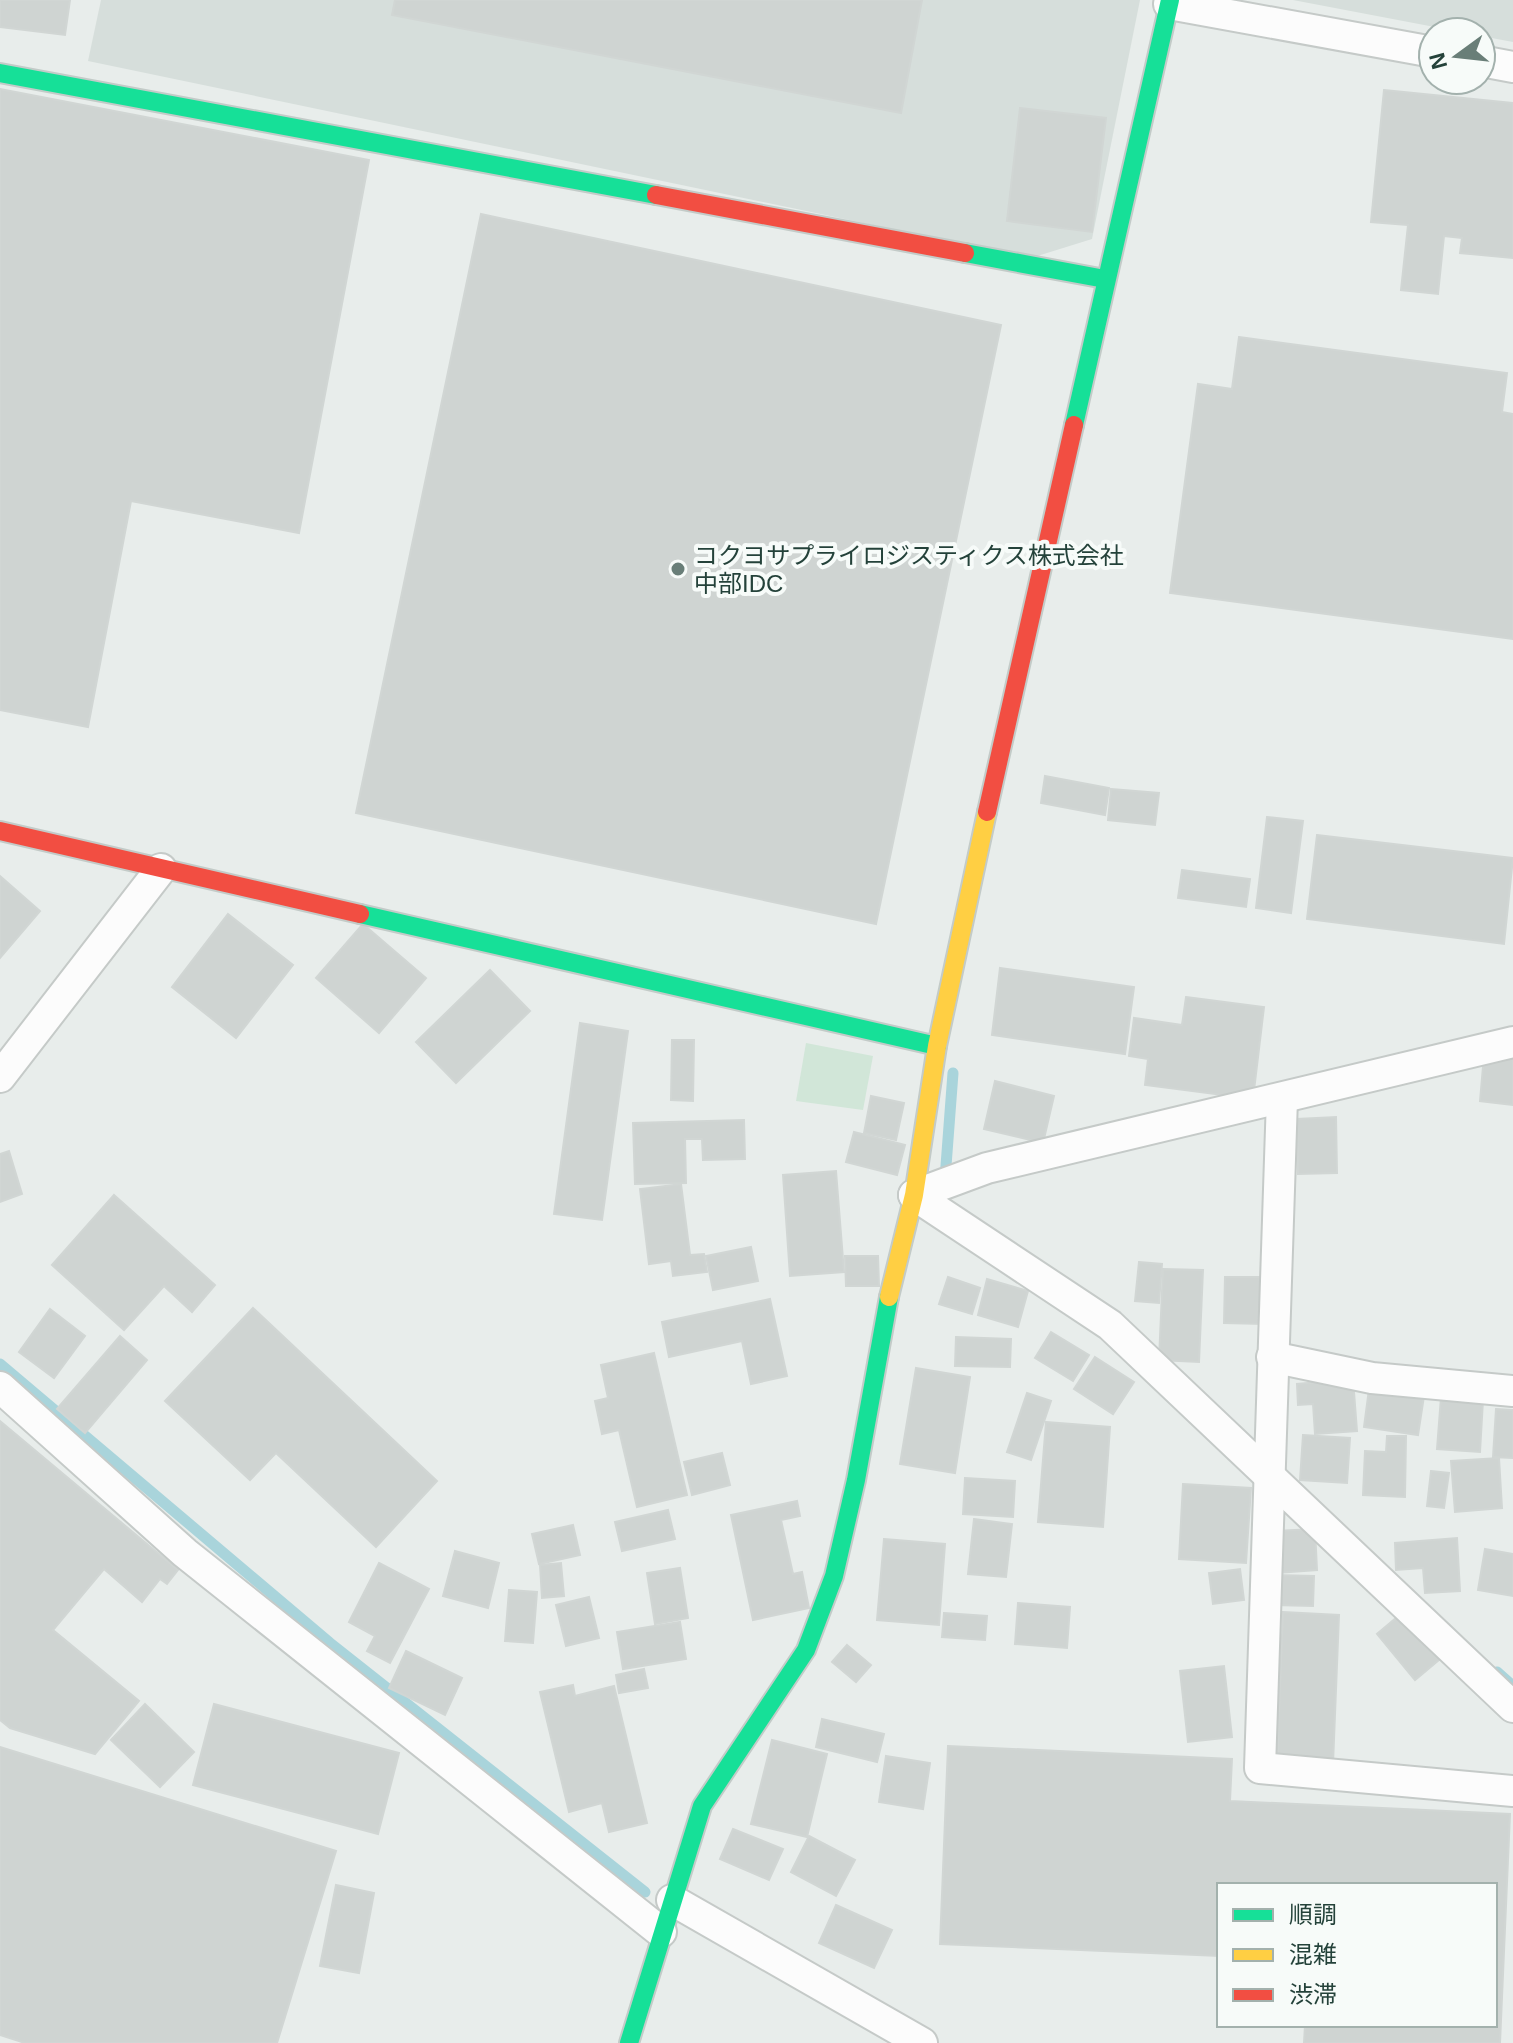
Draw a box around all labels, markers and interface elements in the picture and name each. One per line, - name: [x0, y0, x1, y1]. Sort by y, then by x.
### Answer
- north arrow: [1417, 16, 1497, 96]
- text: N: [1424, 50, 1452, 72]
- place label: コクヨサプライロジスティクス株式会社 中部IDC: [694, 542, 1124, 597]
- marker: コクヨサプライロジスティクス株式会社 中部IDC: [669, 560, 687, 578]
- legend: [1217, 1883, 1497, 2027]
- text: 順調: [1289, 1901, 1337, 1928]
- text: 混雑: [1289, 1941, 1337, 1968]
- text: 渋滞: [1289, 1981, 1337, 2008]

